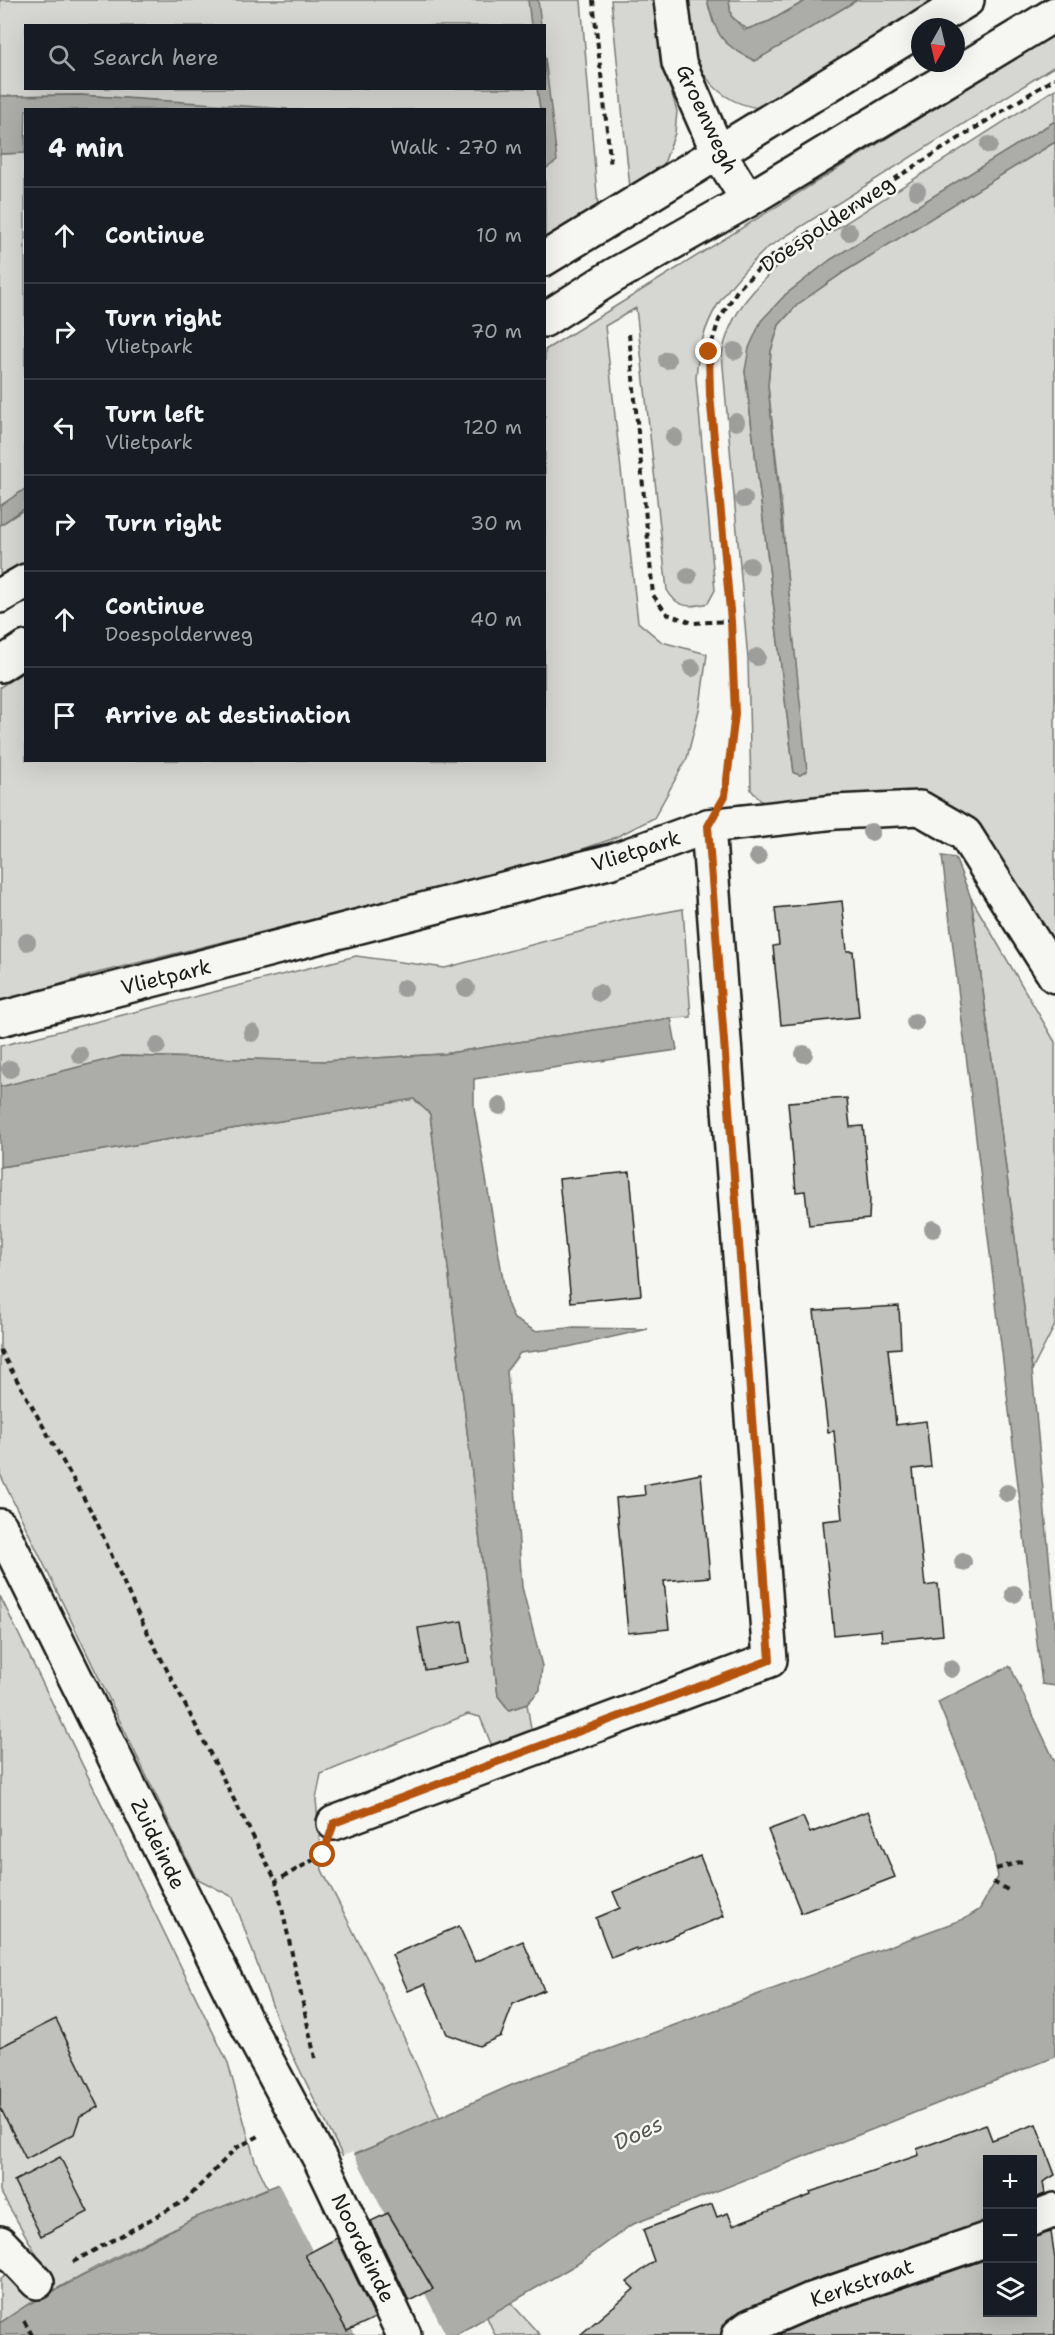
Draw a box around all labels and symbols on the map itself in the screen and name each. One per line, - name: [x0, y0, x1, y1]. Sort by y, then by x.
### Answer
- north arrow: [911, 18, 965, 72]
- street label: Groenwegh: [670, 60, 744, 178]
- street label: Doespolderweg: [755, 169, 899, 279]
- route end: [695, 338, 721, 364]
- street label: Vlietpark: [588, 823, 684, 879]
- street label: Vlietpark: [118, 952, 214, 1002]
- street label: Zuideinde: [124, 1794, 192, 1894]
- route start: [309, 1841, 335, 1867]
- water label: Does: [609, 2109, 667, 2157]
- street label: Noordeinde: [325, 2189, 401, 2307]
- street label: Kerkstraat: [807, 2252, 917, 2314]

